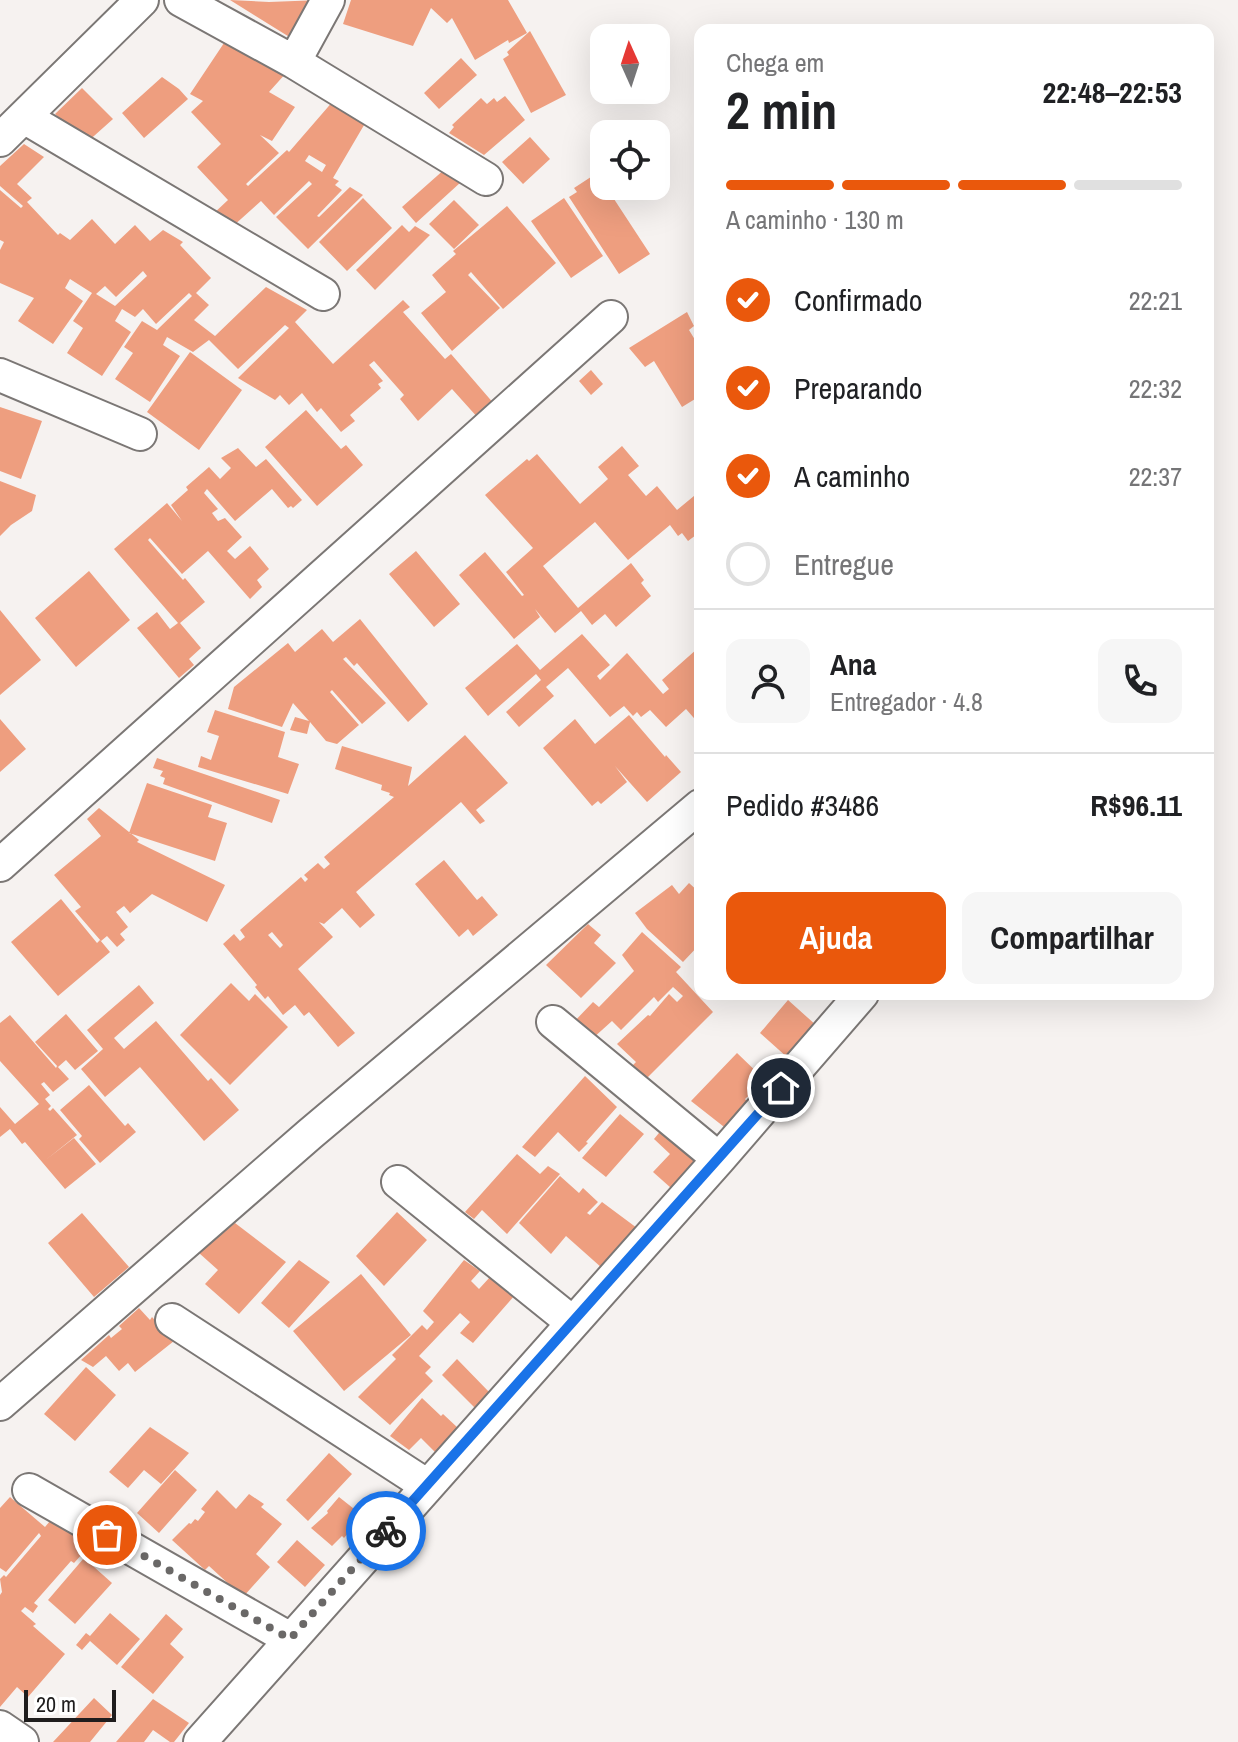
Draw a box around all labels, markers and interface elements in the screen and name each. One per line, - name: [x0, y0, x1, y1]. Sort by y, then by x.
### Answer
- north arrow: [590, 24, 670, 104]
- map controls: [590, 24, 670, 200]
- text: Chega em: [726, 45, 824, 80]
- text: 22:48–22:53: [1043, 72, 1182, 112]
- text: 2 min: [726, 75, 837, 145]
- button: locate: [590, 120, 670, 200]
- text: A caminho · 130 m: [726, 202, 904, 237]
- icon: check: [726, 278, 770, 322]
- text: Confirmado: [794, 280, 923, 320]
- text: 22:21: [1129, 283, 1182, 318]
- icon: check: [726, 366, 770, 410]
- text: Preparando: [794, 368, 923, 408]
- text: 22:32: [1129, 371, 1182, 406]
- icon: check: [726, 454, 770, 498]
- text: A caminho: [794, 456, 910, 496]
- text: 22:37: [1129, 459, 1182, 494]
- text: Entregue: [794, 544, 894, 584]
- button: person: [726, 639, 810, 723]
- button: phone: [1098, 639, 1182, 723]
- text: Ana: [830, 644, 876, 684]
- text: Entregador · 4.8: [830, 684, 983, 719]
- text: Pedido #3486: [726, 785, 879, 825]
- text: R$96.11: [1090, 785, 1182, 825]
- button: Ajuda: [726, 892, 946, 984]
- button: Compartilhar: [962, 892, 1182, 984]
- pin: [747, 1054, 815, 1122]
- icon: home: [759, 1066, 803, 1110]
- courier: [346, 1491, 426, 1571]
- pin: [73, 1501, 141, 1569]
- icon: bike: [364, 1509, 408, 1553]
- icon: bag: [85, 1513, 129, 1557]
- scale bar: [24, 1686, 116, 1722]
- text: 20 m: [36, 1689, 76, 1719]

